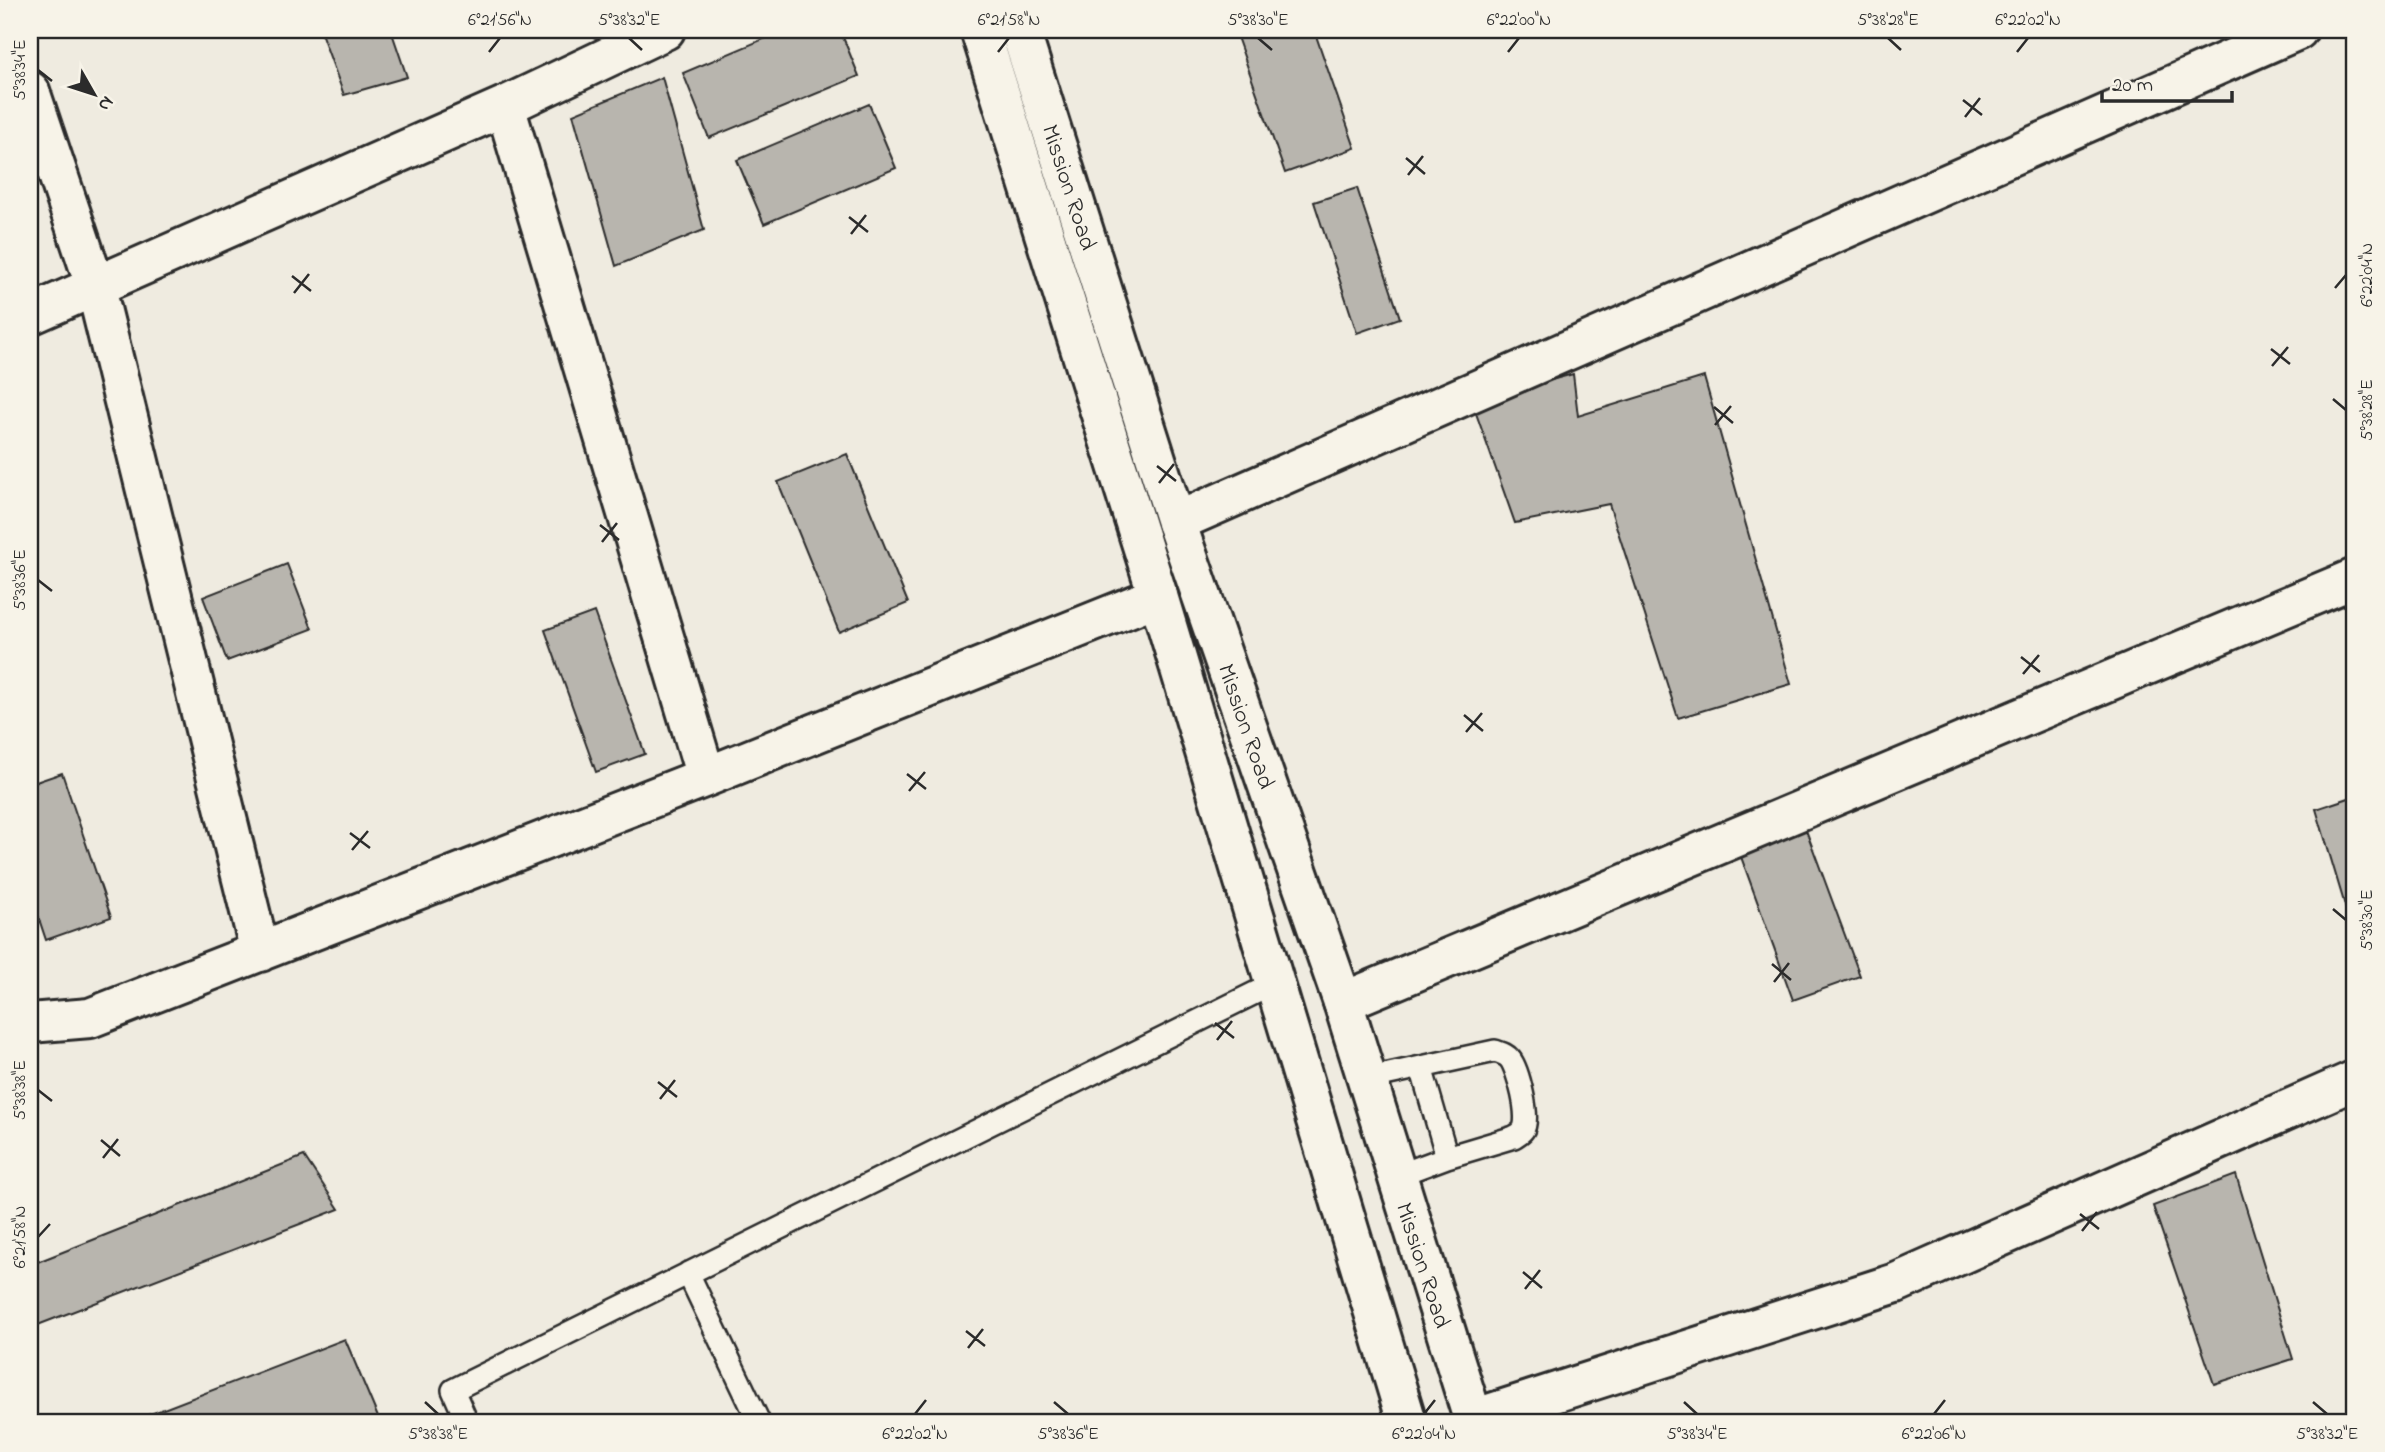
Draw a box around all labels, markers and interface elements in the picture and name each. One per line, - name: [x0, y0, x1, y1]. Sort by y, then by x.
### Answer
- text: 6°21'56"N: [468, 8, 532, 34]
- text: 5°38'32"E: [598, 8, 660, 34]
- text: 6°21'58"N: [978, 8, 1040, 34]
- text: 5°38'30"E: [1227, 8, 1289, 34]
- text: 6°22'00"N: [1487, 8, 1551, 34]
- text: 5°38'28"E: [1857, 8, 1919, 34]
- text: 6°22'02"N: [1995, 8, 2061, 34]
- text: 5°38'34"E: [8, 39, 34, 101]
- north arrow: [60, 60, 130, 130]
- scale bar: [2102, 60, 2231, 104]
- text: 20 m: [2112, 71, 2153, 101]
- text: N: [91, 90, 120, 117]
- street label: Mission Road: [1031, 120, 1105, 256]
- text: 6°22'04"N: [2355, 243, 2381, 307]
- text: 5°38'28"E: [2355, 379, 2381, 441]
- text: 5°38'36"E: [8, 549, 34, 611]
- street label: Mission Road: [1207, 660, 1283, 795]
- text: 5°38'30"E: [2355, 889, 2381, 951]
- text: 5°38'38"E: [8, 1060, 34, 1120]
- street label: Mission Road: [1385, 1198, 1459, 1334]
- text: 6°21'58"N: [8, 1206, 34, 1268]
- text: 5°38'38"E: [408, 1422, 468, 1448]
- text: 6°22'02"N: [882, 1422, 948, 1448]
- text: 5°38'36"E: [1037, 1422, 1099, 1448]
- text: 6°22'04"N: [1392, 1422, 1456, 1448]
- text: 5°38'34"E: [1666, 1422, 1728, 1448]
- text: 6°22'06"N: [1902, 1422, 1966, 1448]
- text: 5°38'32"E: [2296, 1422, 2358, 1448]

